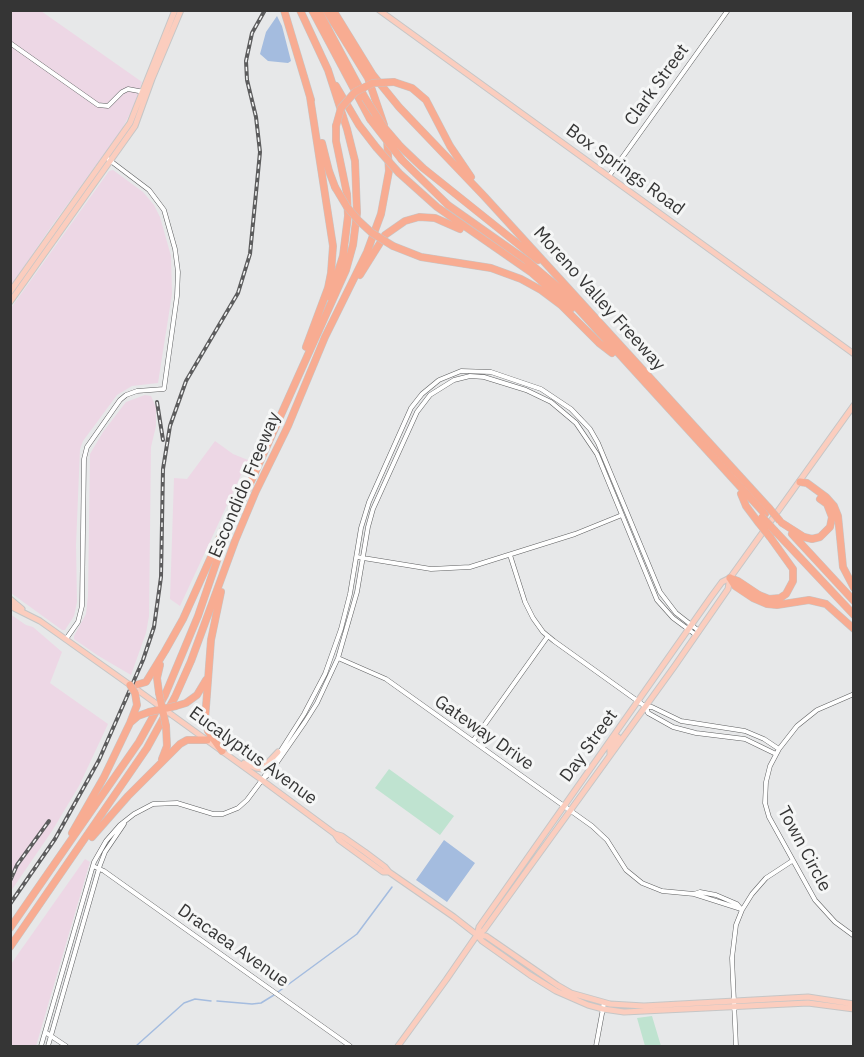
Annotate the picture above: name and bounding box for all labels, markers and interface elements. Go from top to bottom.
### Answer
street label: Clark Street [620,40,694,130]
street label: Box Springs Road [562,120,688,220]
street label: Moreno Valley Freeway [529,222,669,376]
street label: Escondido Freeway [205,409,285,561]
street label: Gateway Drive [430,691,538,775]
street label: Eucalyptus Avenue [185,702,321,810]
street label: Day Street [556,706,622,786]
street label: Town Circle [773,803,835,895]
street label: Dracaea Avenue [173,900,293,992]

